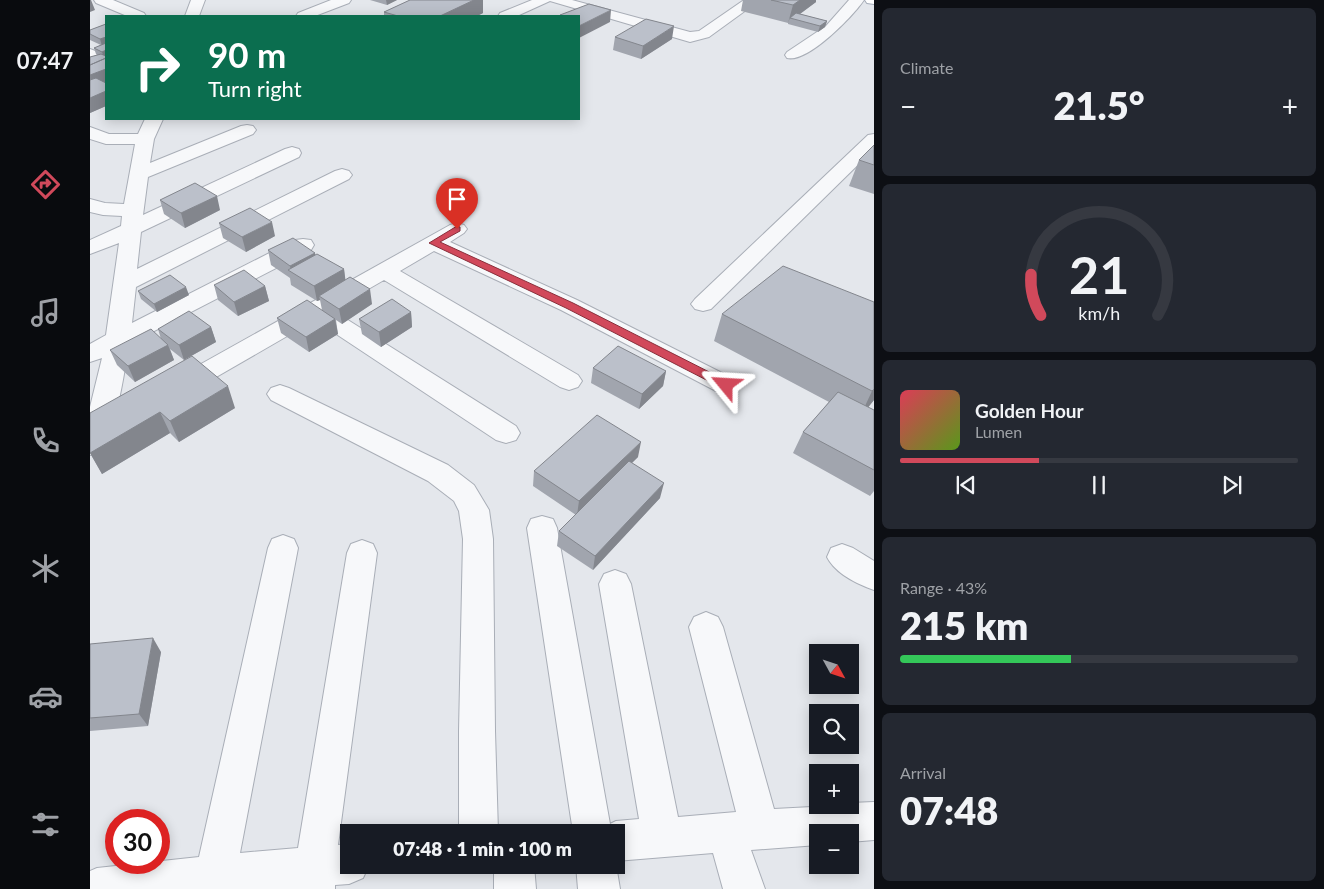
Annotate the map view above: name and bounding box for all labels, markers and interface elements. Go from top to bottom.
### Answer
text: 90 m [208,33,286,75]
icon: right [125,35,190,100]
text: 07:47 [17,47,73,74]
text: Climate [900,58,953,77]
text: Turn right [208,75,302,102]
text: 21.5° [1053,82,1145,128]
text: − [900,89,916,123]
text: + [1282,89,1298,123]
icon: directions [28,167,63,202]
pin [436,178,478,229]
icon: arrive [443,185,471,213]
text: 21 [1069,243,1129,305]
icon: music [28,295,63,330]
text: km/h [1078,302,1120,324]
position arrow [699,358,751,410]
text: Golden Hour [975,399,1084,422]
text: Lumen [975,422,1022,441]
icon: phone [28,423,63,458]
icon: previous [952,471,980,499]
icon: pause [1085,471,1113,499]
icon: next [1218,471,1246,499]
icon: climate [28,551,63,586]
text: Range · 43% [900,578,987,597]
text: 215 km [900,602,1028,648]
north arrow [809,644,859,694]
map controls [809,644,859,874]
icon: car [28,679,63,714]
button: search [809,704,859,754]
text: Arrival [900,763,946,782]
button: + [809,764,859,814]
text: 07:48 [900,787,998,833]
icon: filters [28,807,63,842]
speed limit sign: 30 [105,809,170,874]
button: − [809,824,859,874]
text: 07:48 · 1 min · 100 m [393,837,572,860]

